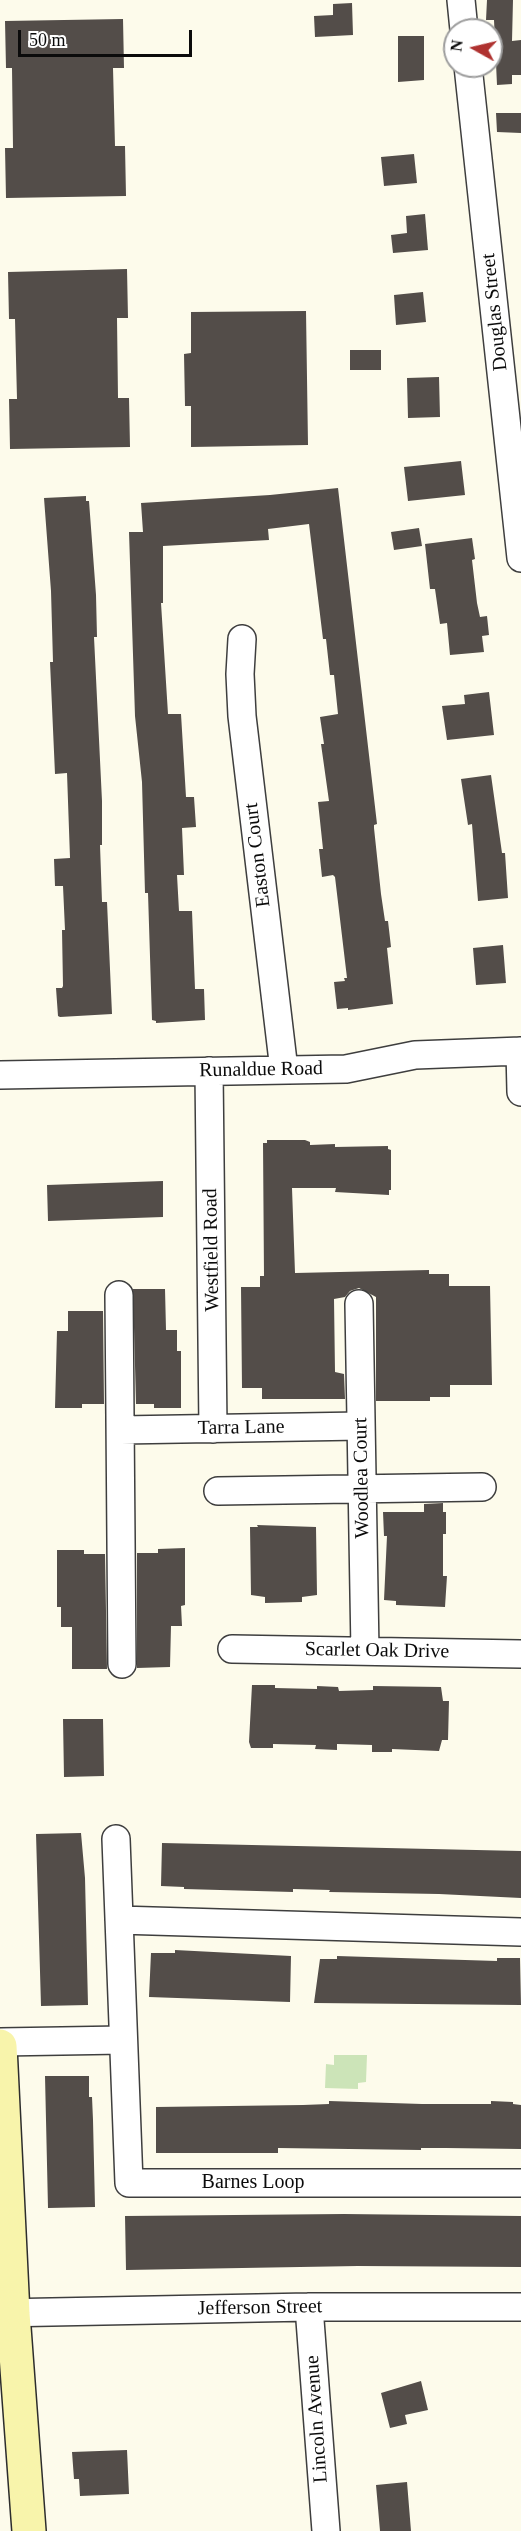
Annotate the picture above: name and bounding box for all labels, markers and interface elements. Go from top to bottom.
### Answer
scale bar [21,18,195,56]
north arrow [443,18,503,78]
text: 50 m [29,30,66,50]
text: N [447,39,466,53]
street label: Douglas Street [477,252,513,372]
street label: Easton Court [240,801,276,909]
street label: Runaldue Road [199,1057,323,1083]
street label: Westfield Road [199,1188,225,1312]
street label: Tarra Lane [197,1415,285,1441]
street label: Woodlea Court [349,1417,375,1539]
street label: Scarlet Oak Drive [305,1638,449,1664]
street label: Barnes Loop [202,2171,304,2195]
street label: Jefferson Street [198,2295,322,2321]
street label: Lincoln Avenue [301,2354,333,2484]

